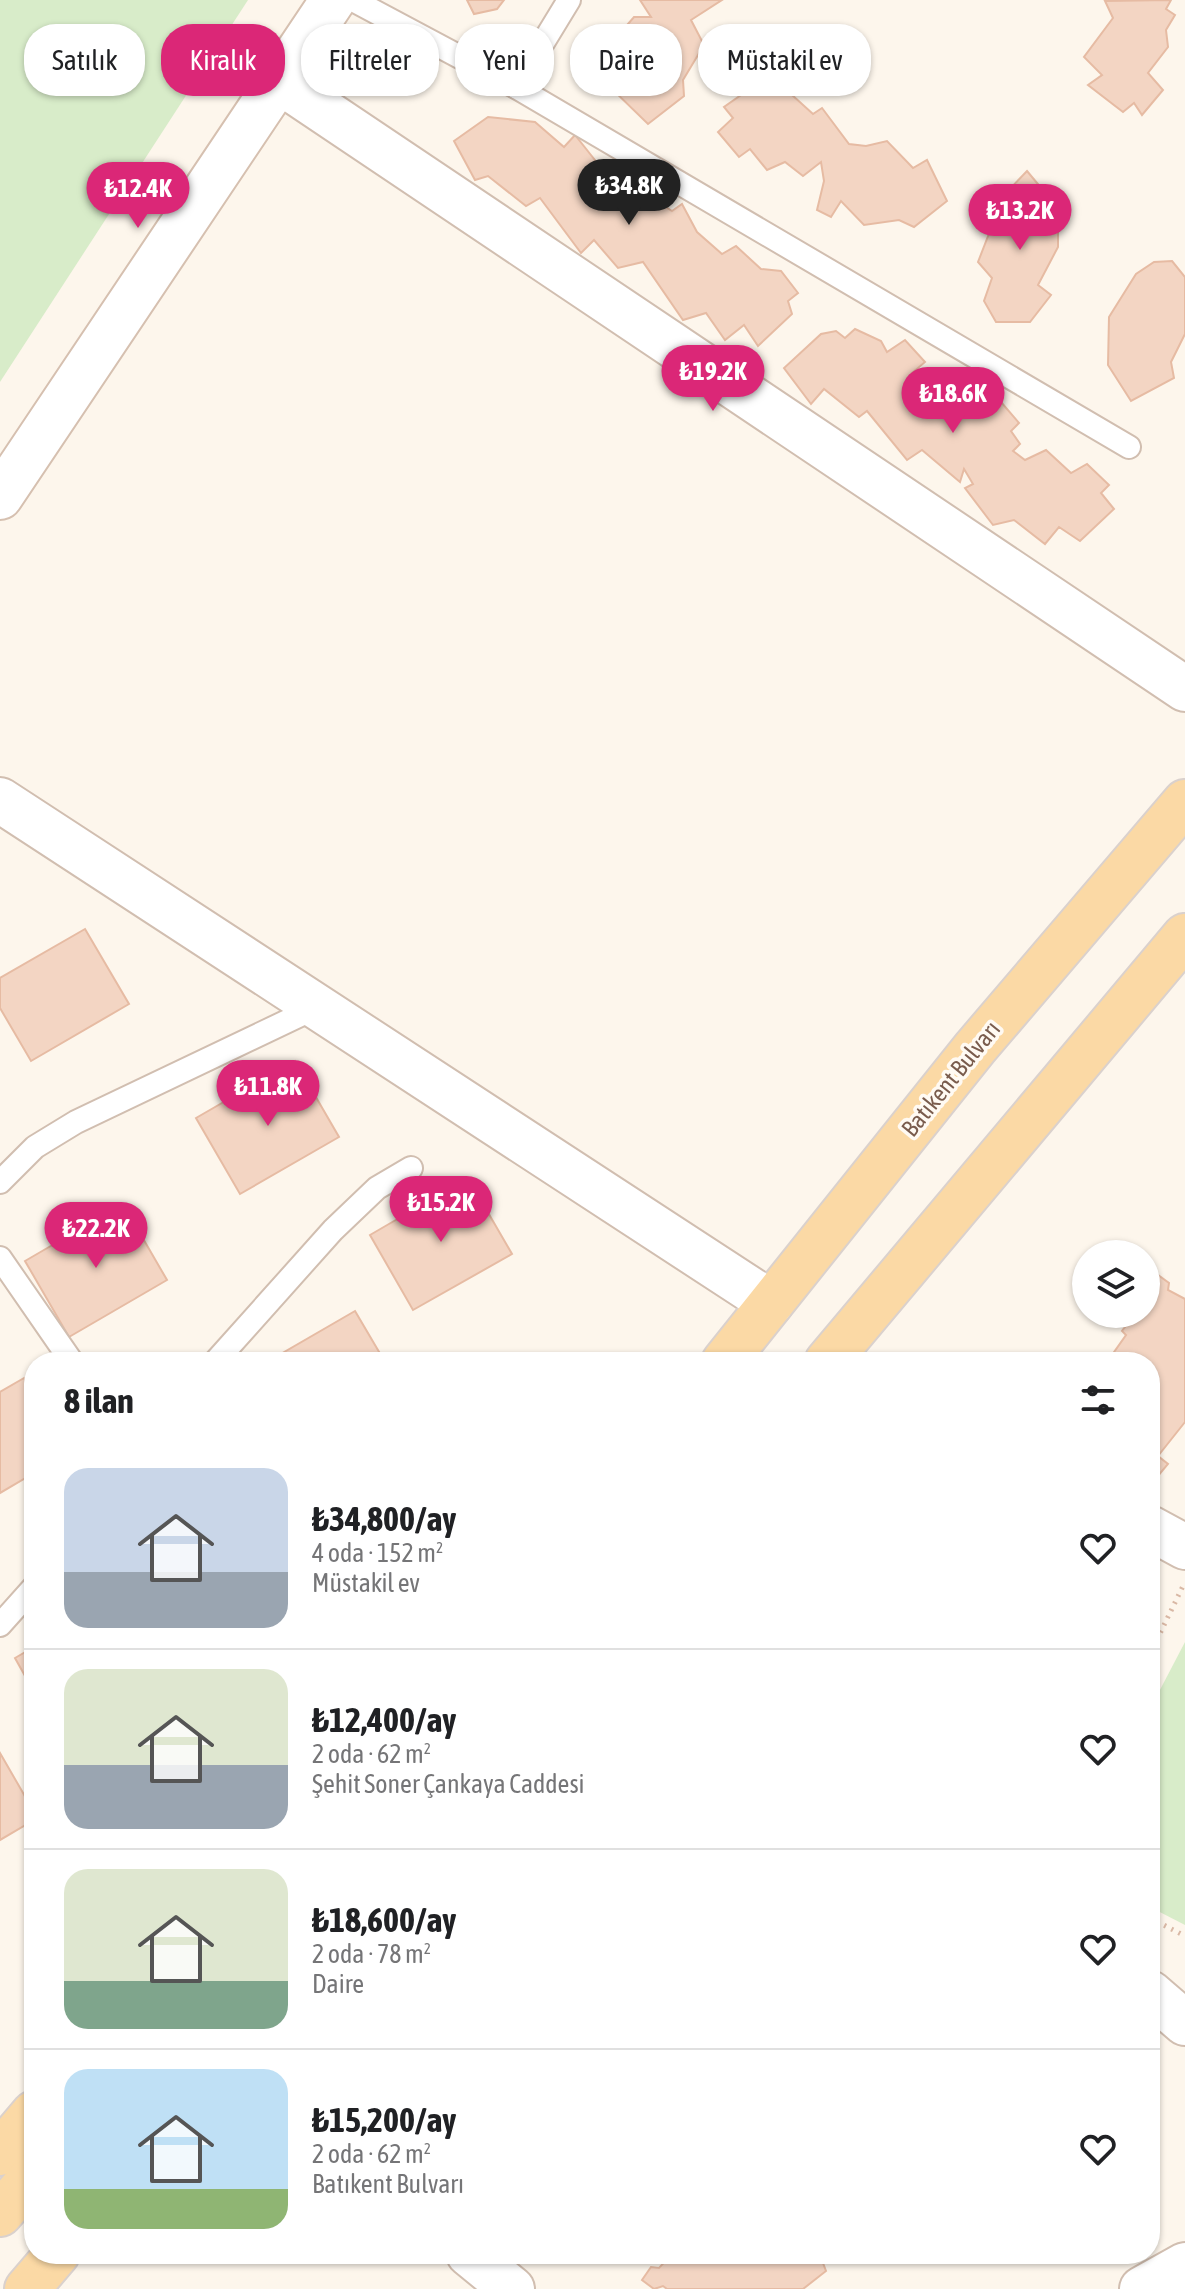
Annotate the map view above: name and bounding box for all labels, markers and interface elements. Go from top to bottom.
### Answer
chip: Satılık [24,24,145,96]
chip: Kiralık [161,24,285,96]
chip: Filtreler [301,24,439,96]
chip: Yeni [455,24,554,96]
chip: Daire [570,24,682,96]
chip: Müstakil ev [698,24,871,96]
pin: ₺34.8K [564,159,694,227]
pin: ₺12.4K [73,162,203,230]
text: ₺34.8K [595,170,663,200]
text: ₺12.4K [104,173,172,203]
pin: ₺13.2K [955,184,1085,252]
text: ₺13.2K [986,195,1054,225]
pin: ₺19.2K [648,345,778,413]
text: ₺19.2K [679,356,747,386]
pin: ₺18.6K [888,367,1018,435]
text: ₺18.6K [919,378,987,408]
street label: Batıkent Bulvarı [896,1016,1005,1142]
pin: ₺11.8K [203,1060,333,1128]
text: ₺11.8K [234,1071,302,1101]
pin: ₺15.2K [376,1176,506,1244]
text: ₺15.2K [407,1187,475,1217]
pin: ₺22.2K [31,1202,161,1270]
text: ₺22.2K [62,1213,130,1243]
map controls [1072,1240,1160,1328]
button: layers [1072,1240,1160,1328]
icon: filters [1076,1378,1120,1422]
text: 8 ilan [64,1381,134,1420]
text: ₺34,800/ay [312,1499,456,1538]
icon: home [128,1500,224,1596]
icon: heart [1076,1526,1120,1570]
text: 4 oda · 152 m² [312,1538,443,1568]
text: Müstakil ev [312,1568,420,1598]
text: ₺12,400/ay [312,1700,456,1739]
icon: home [128,1701,224,1797]
icon: heart [1076,1727,1120,1771]
text: 2 oda · 62 m² [312,1739,431,1769]
text: Şehit Soner Çankaya Caddesi [312,1769,585,1799]
text: ₺18,600/ay [312,1900,456,1939]
icon: home [128,1901,224,1997]
icon: heart [1076,1927,1120,1971]
text: 2 oda · 78 m² [312,1939,431,1969]
text: Daire [312,1969,364,1999]
text: ₺15,200/ay [312,2100,456,2139]
icon: home [128,2101,224,2197]
icon: heart [1076,2127,1120,2171]
text: 2 oda · 62 m² [312,2139,431,2169]
text: Batıkent Bulvarı [312,2169,464,2199]

